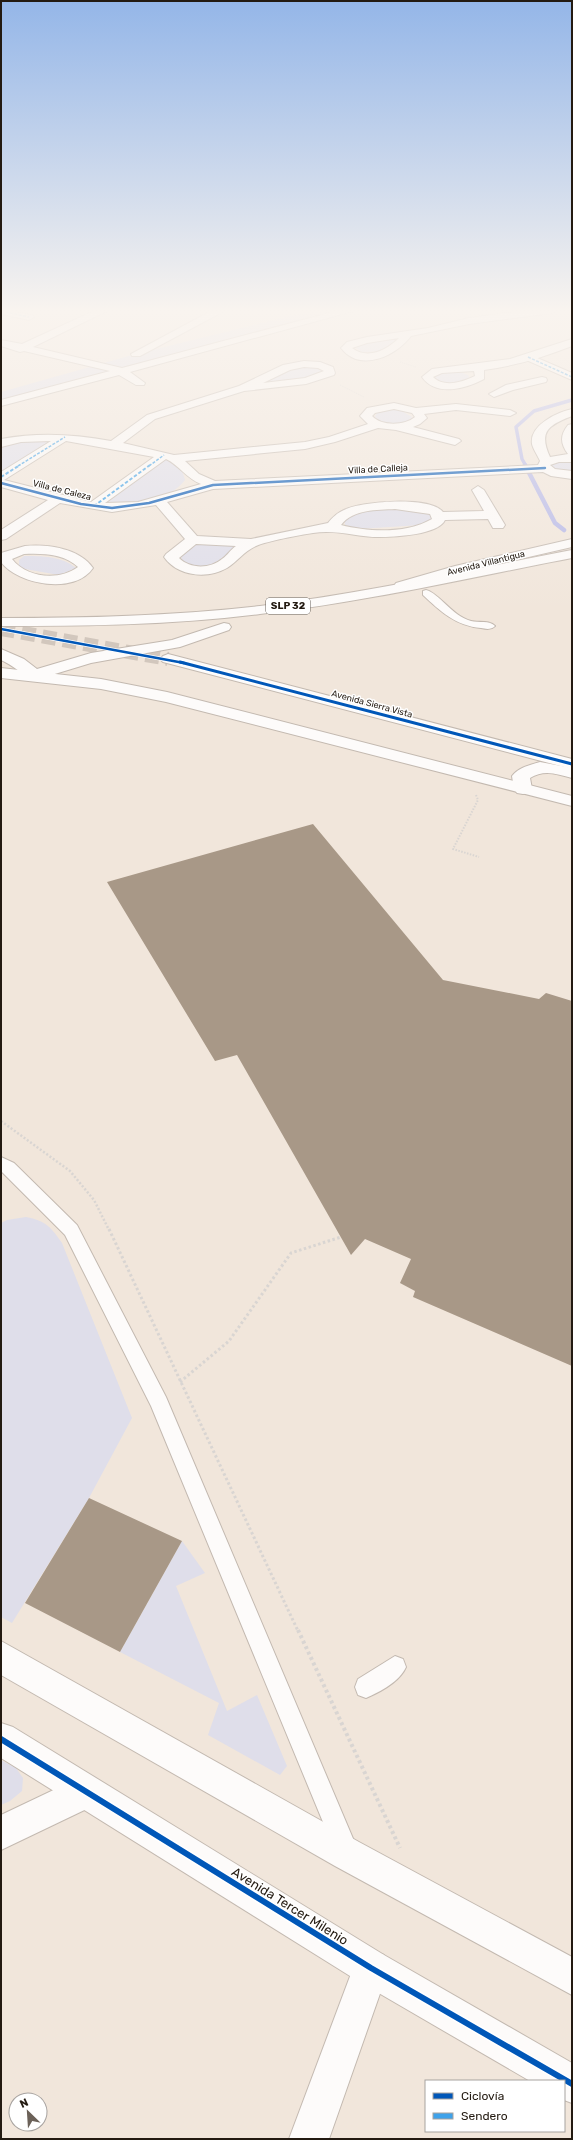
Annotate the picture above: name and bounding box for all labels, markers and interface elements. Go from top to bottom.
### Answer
street label: Villa de Calleja [348,462,408,476]
street label: Villa de Caleza [32,478,92,502]
street label: Avenida Villantigua [446,548,526,578]
road number: SLP 32 [266,598,310,614]
street label: Avenida Sierra Vista [330,688,414,720]
street label: Avenida Tercer Milenio [229,1864,351,1948]
legend [425,2080,565,2132]
text: Ciclovía [461,2089,504,2103]
north arrow [8,2092,48,2132]
text: N [18,2096,30,2111]
text: Sendero [461,2109,508,2123]

